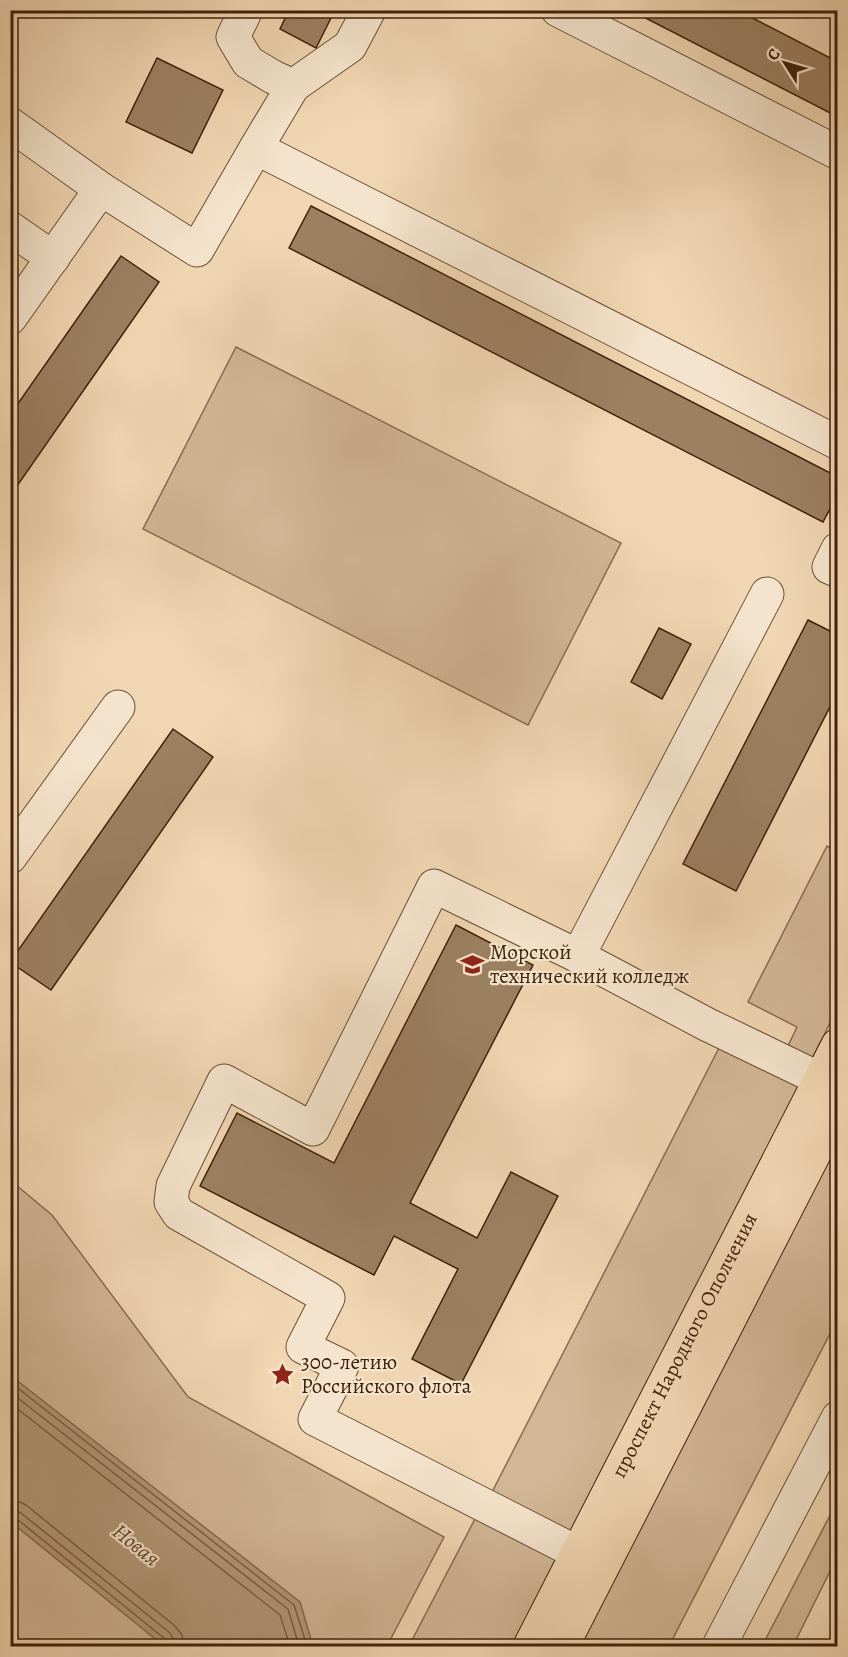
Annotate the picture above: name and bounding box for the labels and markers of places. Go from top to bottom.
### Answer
place label: Морской технический колледж [490,938,690,990]
school or university icon: Морской технический колледж [459,951,485,977]
place label: 300-летию Российского флота [301,1348,472,1400]
place icon: 300-летию Российского флота [270,1361,296,1387]

